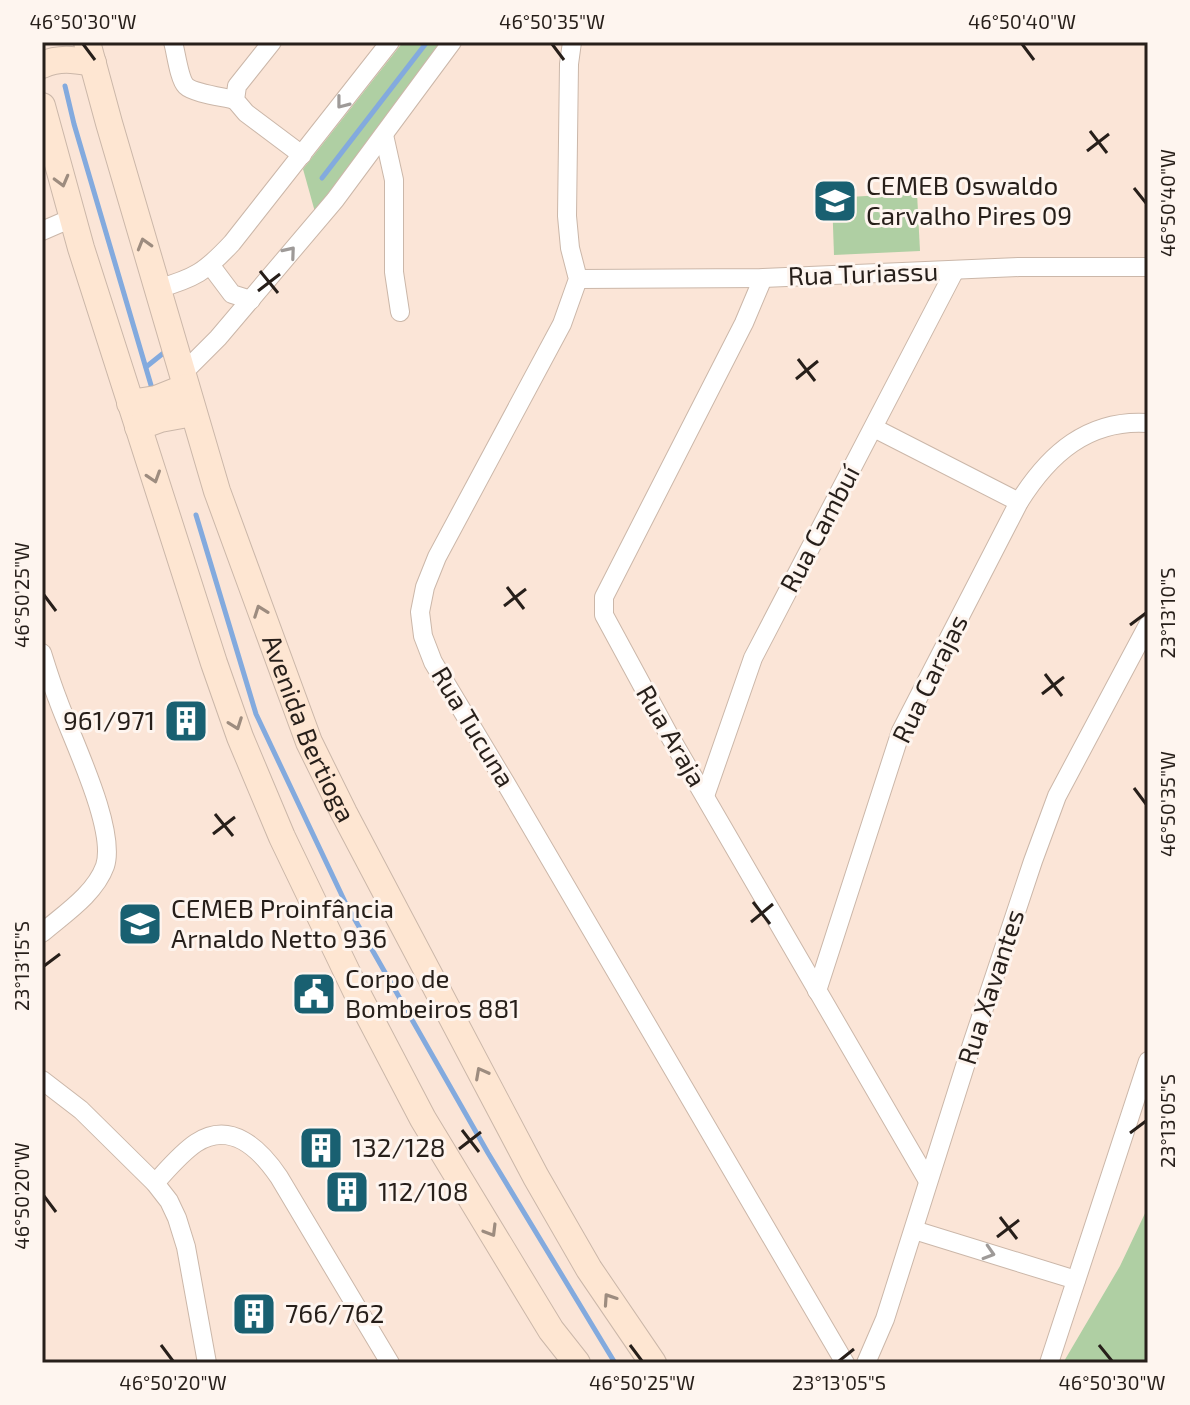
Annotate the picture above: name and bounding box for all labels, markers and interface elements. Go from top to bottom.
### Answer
text: 46°50'30"W [29,9,137,33]
text: 46°50'35"W [499,9,605,33]
text: 46°50'40"W [968,9,1076,33]
one-way arrow [337,94,351,109]
text: 46°50'40"W [1155,149,1179,257]
place label: CEMEB Oswaldo Carvalho Pires 09 [866,169,1072,230]
one-way arrow [53,174,70,188]
school or university icon: CEMEB Oswaldo Carvalho Pires 09 [811,177,859,225]
one-way arrow [137,238,153,252]
one-way arrow [280,247,295,261]
street label: Rua Turiassu [787,254,939,291]
street label: Rua Cambuí [772,458,866,597]
one-way arrow [145,470,161,484]
text: 46°50'25"W [9,542,33,648]
text: 23°13'10"S [1155,567,1179,659]
one-way arrow [254,605,270,619]
street label: Rua Carajas [884,609,973,747]
street label: Avenida Bertioga [257,630,363,827]
street label: Rua Tucuna [426,660,522,792]
street label: Rua Araja [631,679,714,791]
building icon: 961/971 [162,697,210,745]
place label: 961/971 [63,704,155,735]
one-way arrow [226,716,243,730]
text: 46°50'35"W [1155,751,1179,857]
place label: CEMEB Proinfância Arnaldo Netto 936 [171,892,394,953]
school or university icon: CEMEB Proinfância Arnaldo Netto 936 [116,900,164,948]
street label: Rua Xavantes [950,905,1029,1068]
text: 23°13'15"S [9,921,33,1011]
place label: Corpo de Bombeiros 881 [345,962,520,1023]
public building icon: Corpo de Bombeiros 881 [290,970,338,1018]
one-way arrow [475,1066,490,1081]
text: 23°13'05"S [1155,1074,1179,1168]
building icon: 132/128 [297,1124,345,1172]
place label: 132/128 [352,1131,446,1162]
text: 46°50'20"W [9,1142,33,1250]
building icon: 112/108 [323,1168,371,1216]
place label: 112/108 [378,1175,469,1206]
one-way arrow [481,1222,497,1237]
one-way arrow [981,1244,995,1260]
building icon: 766/762 [230,1290,278,1338]
one-way arrow [603,1293,618,1307]
place label: 766/762 [285,1297,384,1328]
text: 46°50'20"W [119,1370,227,1394]
text: 46°50'25"W [589,1370,695,1394]
text: 23°13'05"S [792,1370,886,1394]
text: 46°50'30"W [1058,1370,1166,1394]

